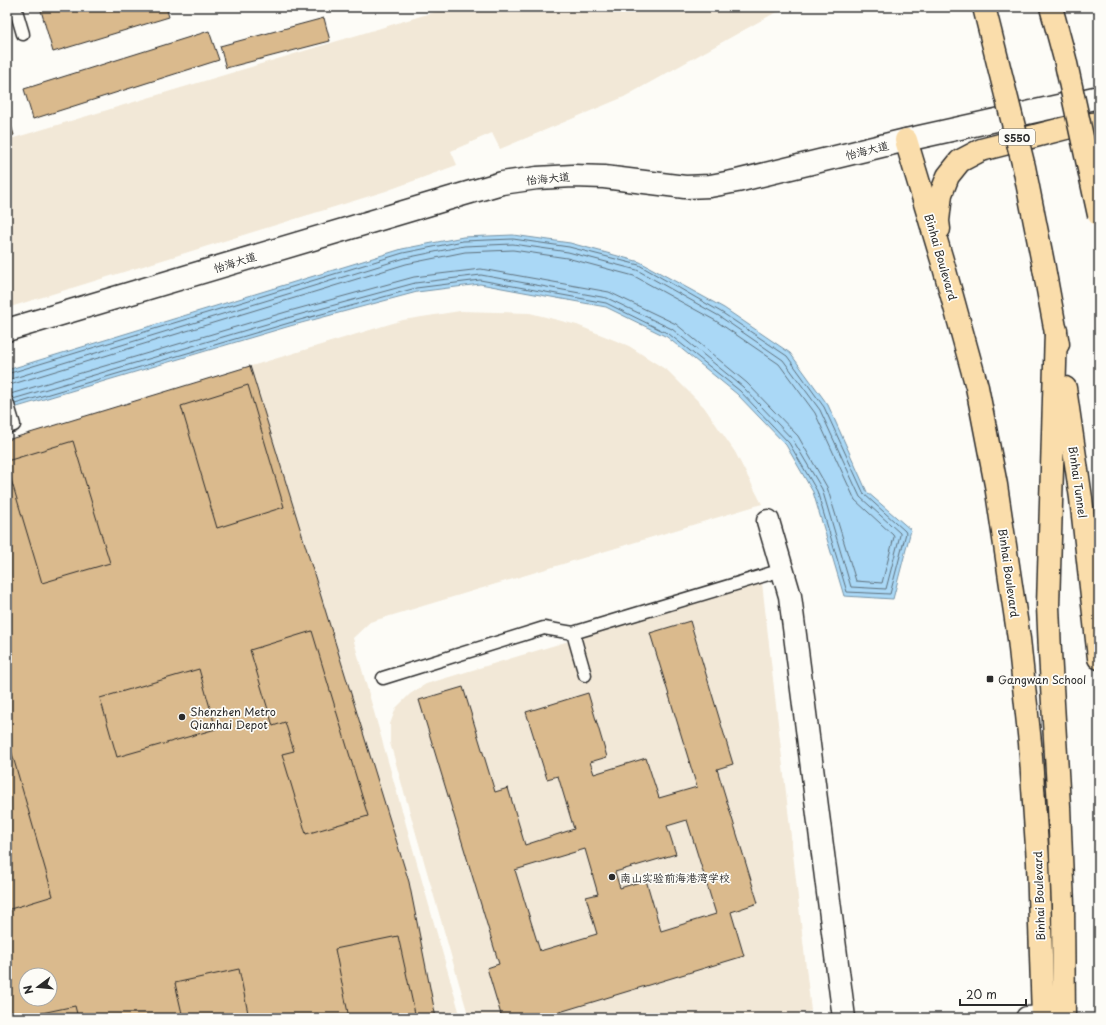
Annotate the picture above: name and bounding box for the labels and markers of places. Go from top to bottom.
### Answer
place label: Gangwan School [998,671,1086,688]
marker: Gangwan School [985,674,995,684]
place label: Shenzhen Metro Qianhai Depot [190,703,276,733]
marker: Shenzhen Metro Qianhai Depot [177,712,187,722]
place label: 南山实验前海港湾学校 [620,869,730,886]
marker: 南山实验前海港湾学校 [607,872,617,882]

